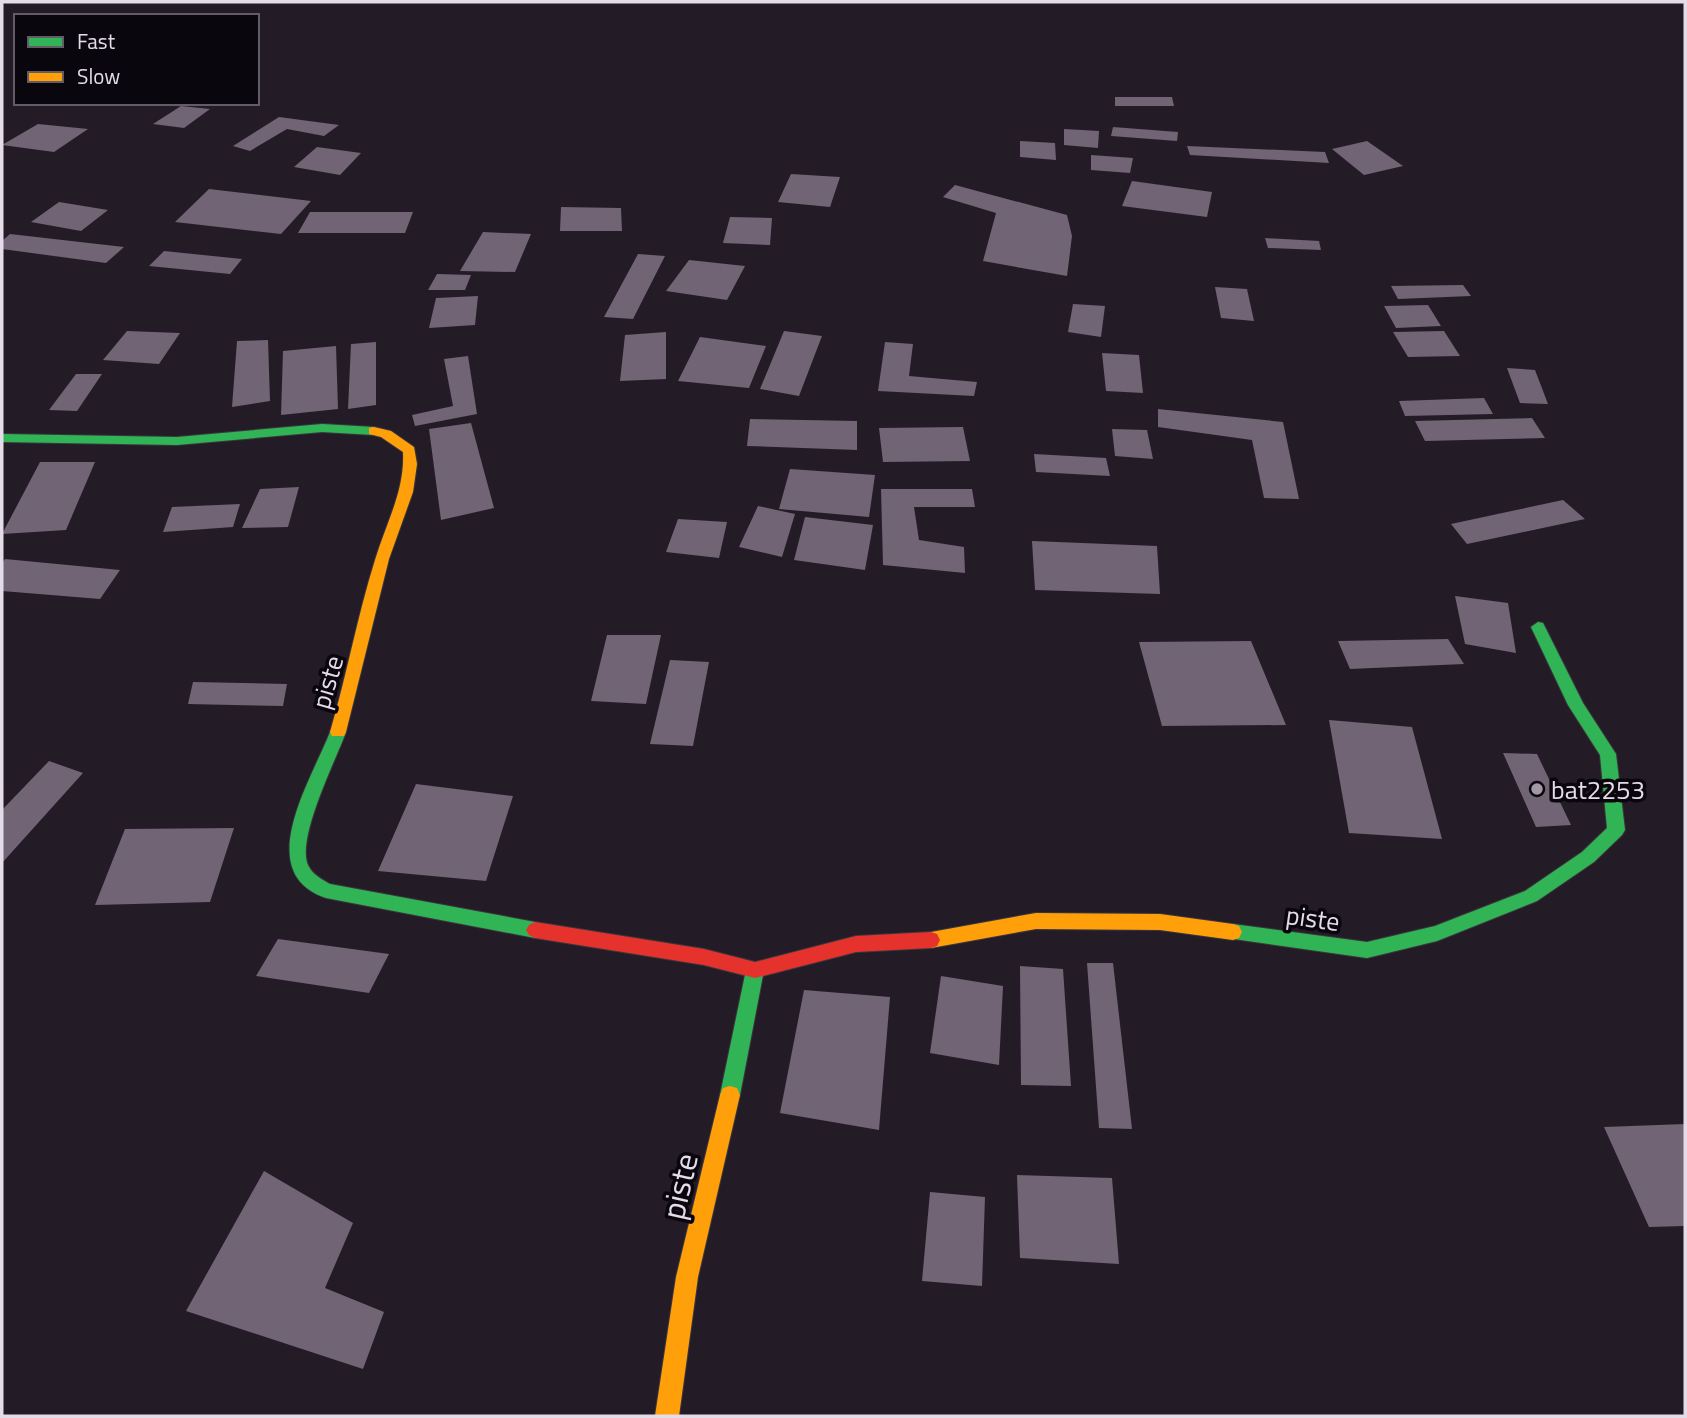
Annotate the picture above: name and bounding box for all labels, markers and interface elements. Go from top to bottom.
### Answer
legend [14,14,259,105]
text: Fast [77,25,116,57]
text: Slow [77,60,120,92]
street label: piste [301,651,353,713]
place label: bat2253 [1551,770,1645,809]
marker: bat2253 [1529,781,1545,797]
street label: piste [1284,895,1342,941]
street label: piste [648,1148,710,1224]

